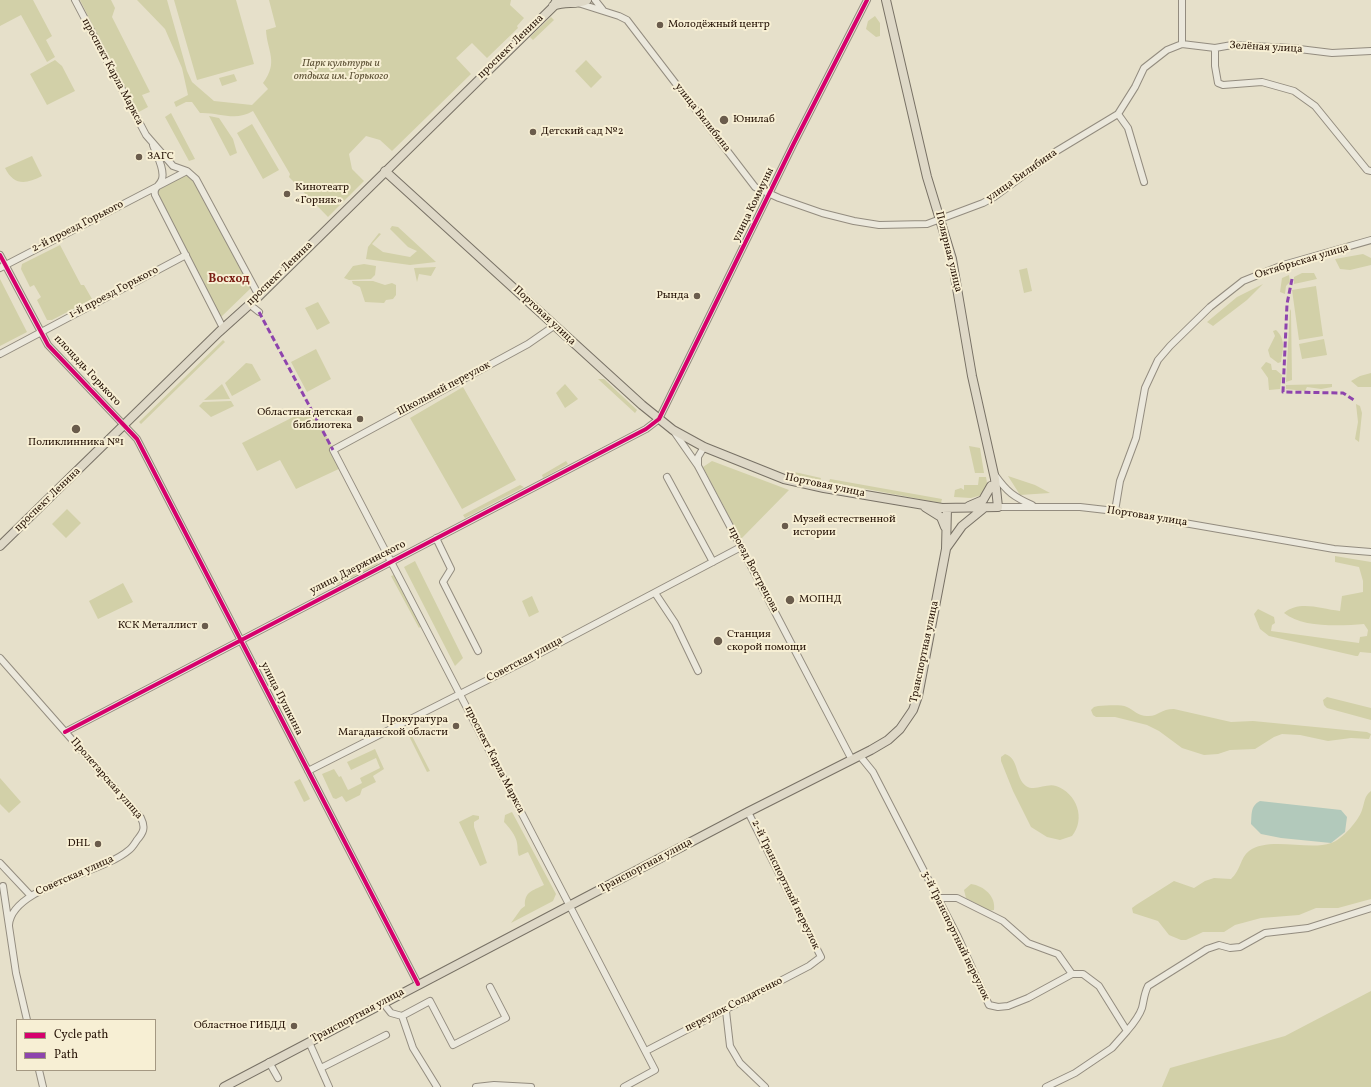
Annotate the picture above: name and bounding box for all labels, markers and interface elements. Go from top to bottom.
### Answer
street label: проспект Ленина [475,12,547,82]
street label: проспект Карла Маркса [78,16,146,128]
place label: Молодёжный центр [668,18,770,32]
marker: Молодёжный центр [655,20,665,30]
street label: Зелёная улица [1229,39,1303,57]
park label: Парк культуры и отдыха им. Горького [294,57,388,83]
street label: улица Билибина [671,81,733,155]
place label: Юнилаб [733,113,775,127]
marker: Юнилаб [718,114,730,126]
place label: Детский сад №2 [541,125,624,139]
marker: Детский сад №2 [528,127,538,137]
street label: улица Билибина [984,147,1060,205]
place label: ЗАГС [147,150,174,164]
marker: ЗАГС [134,152,144,162]
street label: улица Коммуны [730,166,778,244]
place label: Кинотеатр «Горняк» [295,181,349,207]
marker: Кинотеатр «Горняк» [282,189,292,199]
street label: 2-й проезд Горького [30,198,126,256]
street label: Полярная улица [932,210,964,294]
street label: проспект Ленина [244,239,316,309]
street label: Октябрьская улица [1253,241,1351,283]
street label: 1-й проезд Горького [67,264,161,322]
district label: Восход [208,273,250,287]
street label: Портовая улица [510,283,578,349]
place label: Рында [656,289,689,303]
marker: Рында [692,291,702,301]
street label: площадь Горького [51,333,123,409]
street label: Школьный переулок [395,359,493,419]
place label: Областная детская библиотека [257,406,352,432]
marker: Областная детская библиотека [355,414,365,424]
marker: Поликлинника №1 [70,423,82,435]
place label: Поликлинника №1 [28,436,124,450]
street label: проспект Ленина [12,465,84,535]
street label: Портовая улица [784,471,866,501]
street label: Портовая улица [1106,504,1188,530]
place label: Музей естественной истории [793,513,896,539]
marker: Музей естественной истории [780,521,790,531]
street label: проезд Вострецова [725,525,781,615]
street label: улица Дзержинского [308,538,408,598]
place label: МОПНД [799,593,842,607]
marker: МОПНД [784,594,796,606]
street label: Транспортная улица [908,600,942,704]
place label: КСК Металлист [118,619,197,633]
marker: КСК Металлист [200,621,210,631]
place label: Станция скорой помощи [727,628,806,654]
street label: Советская улица [485,634,565,686]
marker: Станция скорой помощи [712,635,724,647]
street label: улица Пушкина [257,660,305,738]
street label: проспект Карла Маркса [461,704,527,816]
place label: Прокуратура Магаданской области [338,713,448,739]
marker: Прокуратура Магаданской области [451,721,461,731]
street label: Пролетарская улица [67,736,145,822]
street label: 2-й Транспортный переулок [748,818,822,952]
street label: Транспортная улица [597,836,695,896]
place label: DHL [68,837,90,851]
marker: DHL [93,839,103,849]
street label: Советская улица [34,853,116,899]
street label: 3-й Транспортный переулок [918,869,992,1003]
street label: переулок Солдатенко [683,975,785,1035]
street label: Транспортная улица [309,986,407,1046]
legend [16,1019,156,1071]
place label: Областное ГИБДД [194,1019,286,1033]
marker: Областное ГИБДД [289,1021,299,1031]
text: Cycle path [54,1027,109,1043]
text: Path [54,1047,78,1063]

